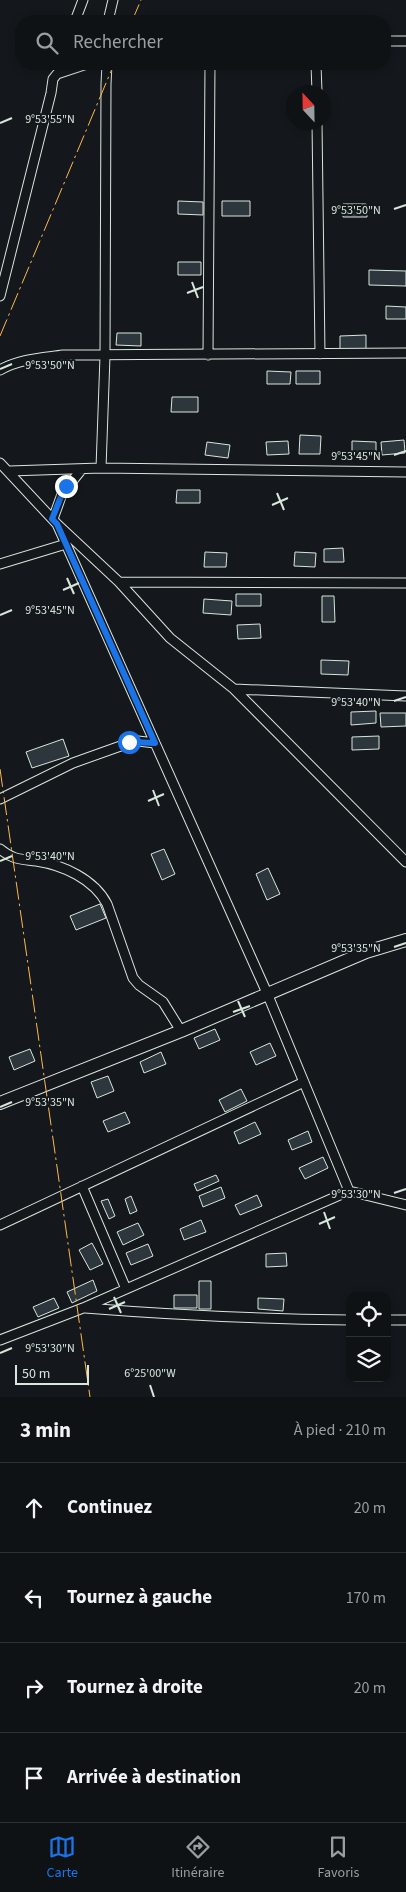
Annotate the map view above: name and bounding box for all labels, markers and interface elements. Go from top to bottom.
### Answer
search box [15,15,391,70]
icon: search [33,29,61,57]
text: Rechercher [73,29,163,56]
north arrow [286,85,331,130]
text: 9°53'55"N [25,111,75,128]
text: 9°53'50"N [331,202,381,219]
text: 9°53'50"N [25,357,75,374]
text: 9°53'45"N [331,448,381,465]
route end [55,475,78,498]
text: 9°53'45"N [25,602,75,619]
text: 9°53'40"N [331,694,381,711]
route start [118,731,141,754]
text: 9°53'40"N [25,848,75,865]
text: 9°53'35"N [331,940,381,957]
text: 9°53'35"N [25,1094,75,1111]
text: 9°53'30"N [331,1186,381,1203]
map controls [346,1292,391,1382]
button: locate [346,1292,391,1337]
button: layers [346,1337,391,1382]
text: 9°53'30"N [25,1340,75,1357]
scale bar [15,1362,89,1385]
text: 50 m [22,1364,50,1384]
text: 6°25'00"W [124,1365,176,1382]
text: 3 min [20,1415,71,1445]
text: À pied · 210 m [294,1419,386,1441]
icon: ahead [20,1494,48,1522]
text: Continuez [67,1494,152,1521]
text: 20 m [354,1497,386,1519]
icon: left [20,1584,48,1612]
text: Tournez à gauche [67,1584,212,1611]
text: 170 m [346,1587,386,1609]
icon: right [20,1674,48,1702]
text: Tournez à droite [67,1674,203,1701]
text: 20 m [354,1677,386,1699]
icon: arrive [20,1764,48,1792]
text: Arrivée à destination [67,1764,241,1791]
tab: Carte [47,1833,78,1883]
tab: Itinéraire [171,1833,224,1883]
tab: Favoris [318,1833,359,1883]

